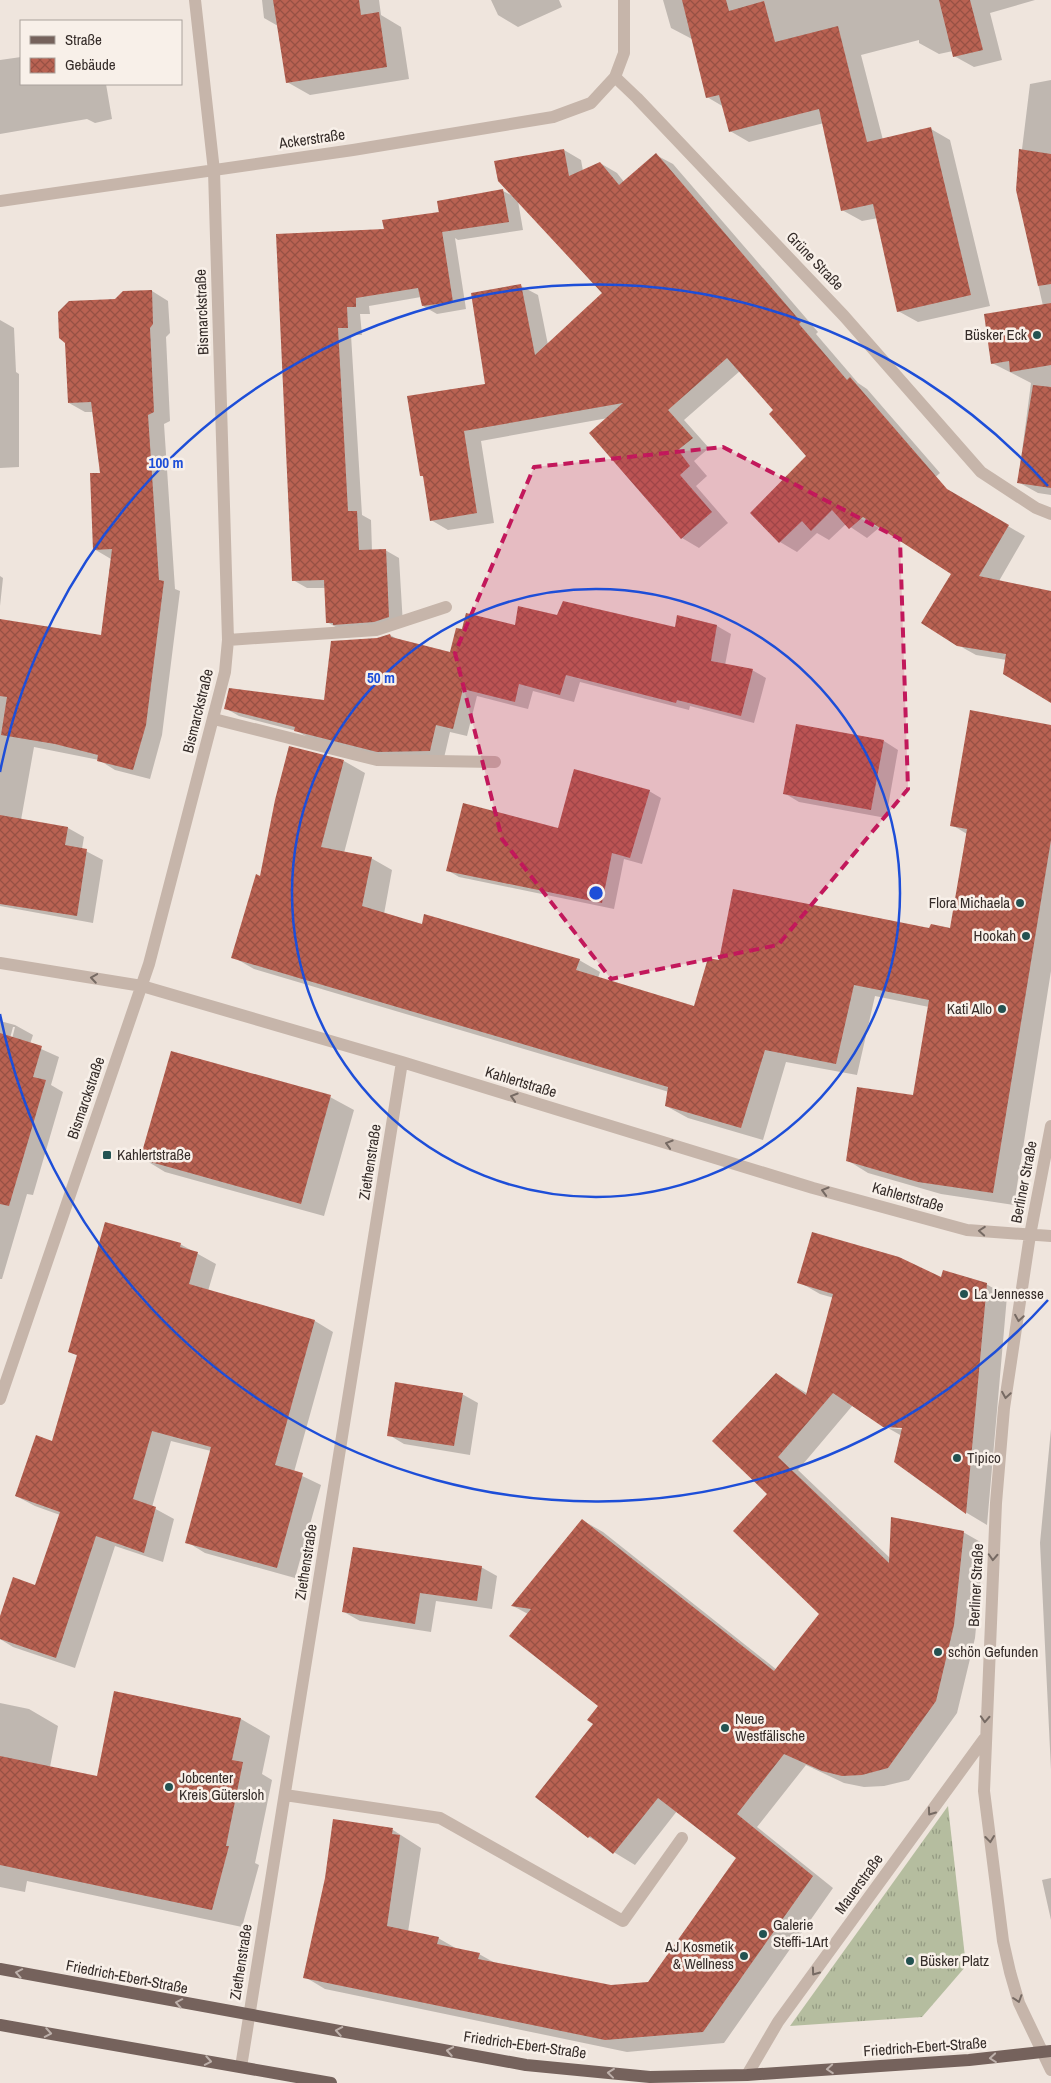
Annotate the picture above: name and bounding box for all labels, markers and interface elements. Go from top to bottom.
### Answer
legend [20,20,182,85]
text: Straße [65,29,102,50]
text: Gebäude [65,54,116,75]
street label: Ackerstraße [277,123,346,154]
street label: Grüne Straße [782,227,849,295]
street label: Bismarckstraße [189,268,213,355]
place label: Büsker Eck [965,324,1028,345]
marker: Büsker Eck [1031,329,1043,341]
text: 100 m [149,452,183,473]
street label: Bismarckstraße [177,666,218,755]
text: 50 m [367,667,395,688]
centre of rings [587,884,605,902]
place label: Flora Michaela [929,892,1010,913]
marker: Flora Michaela [1014,897,1026,909]
place label: Hookah [974,925,1016,946]
marker: Hookah [1020,930,1032,942]
one-way arrow [89,974,98,984]
place label: Kati Allo [947,998,992,1019]
marker: Kati Allo [996,1003,1008,1015]
street label: Bismarckstraße [62,1054,110,1142]
street label: Kahlertstraße [483,1061,560,1102]
one-way arrow [510,1092,518,1102]
street label: Ziethenstraße [353,1122,386,1201]
one-way arrow [666,1139,674,1149]
street label: Berliner Straße [1005,1139,1042,1225]
place label: Kahlertstraße [117,1144,191,1165]
marker: Kahlertstraße [101,1149,113,1161]
street label: Kahlertstraße [870,1176,947,1217]
one-way arrow [820,1186,829,1197]
one-way arrow [978,1226,986,1237]
place label: La Jennesse [974,1283,1044,1304]
marker: La Jennesse [958,1288,970,1300]
one-way arrow [1014,1313,1024,1322]
one-way arrow [1002,1390,1012,1399]
place label: Tipico [967,1447,1001,1468]
marker: Tipico [951,1452,963,1464]
street label: Ziethenstraße [289,1522,322,1601]
street label: Berliner Straße [963,1543,988,1627]
one-way arrow [988,1553,999,1561]
place label: schön Gefunden [948,1641,1038,1662]
marker: schön Gefunden [932,1646,944,1658]
place label: Neue Westfälische [735,1708,805,1746]
one-way arrow [980,1715,991,1723]
marker: Neue Westfälische [719,1722,731,1734]
place label: Jobcenter Kreis Gütersloh [179,1767,264,1805]
marker: Jobcenter Kreis Gütersloh [163,1781,175,1793]
one-way arrow [929,1806,937,1815]
one-way arrow [984,1835,995,1843]
street label: Mauerstraße [830,1849,888,1918]
place label: Galerie Steffi-1Art [773,1914,829,1952]
street label: Ziethenstraße [224,1922,257,2001]
marker: Galerie Steffi-1Art [757,1928,769,1940]
place label: AJ Kosmetik & Wellness [664,1936,735,1974]
marker: AJ Kosmetik & Wellness [738,1950,750,1962]
place label: Büsker Platz [920,1950,989,1971]
street label: Friedrich-Ebert-Straße [64,1954,190,1999]
marker: Büsker Platz [904,1955,916,1967]
one-way arrow [812,1966,821,1976]
one-way arrow [14,1968,23,1979]
one-way arrow [1012,1994,1022,2002]
one-way arrow [174,1998,183,2008]
street label: Friedrich-Ebert-Straße [462,2025,588,2064]
one-way arrow [334,2027,343,2037]
one-way arrow [44,2028,52,2038]
street label: Friedrich-Ebert-Straße [863,2032,988,2061]
one-way arrow [446,2046,455,2057]
one-way arrow [988,2053,996,2064]
one-way arrow [204,2056,212,2066]
one-way arrow [826,2064,834,2075]
one-way arrow [607,2068,615,2079]

